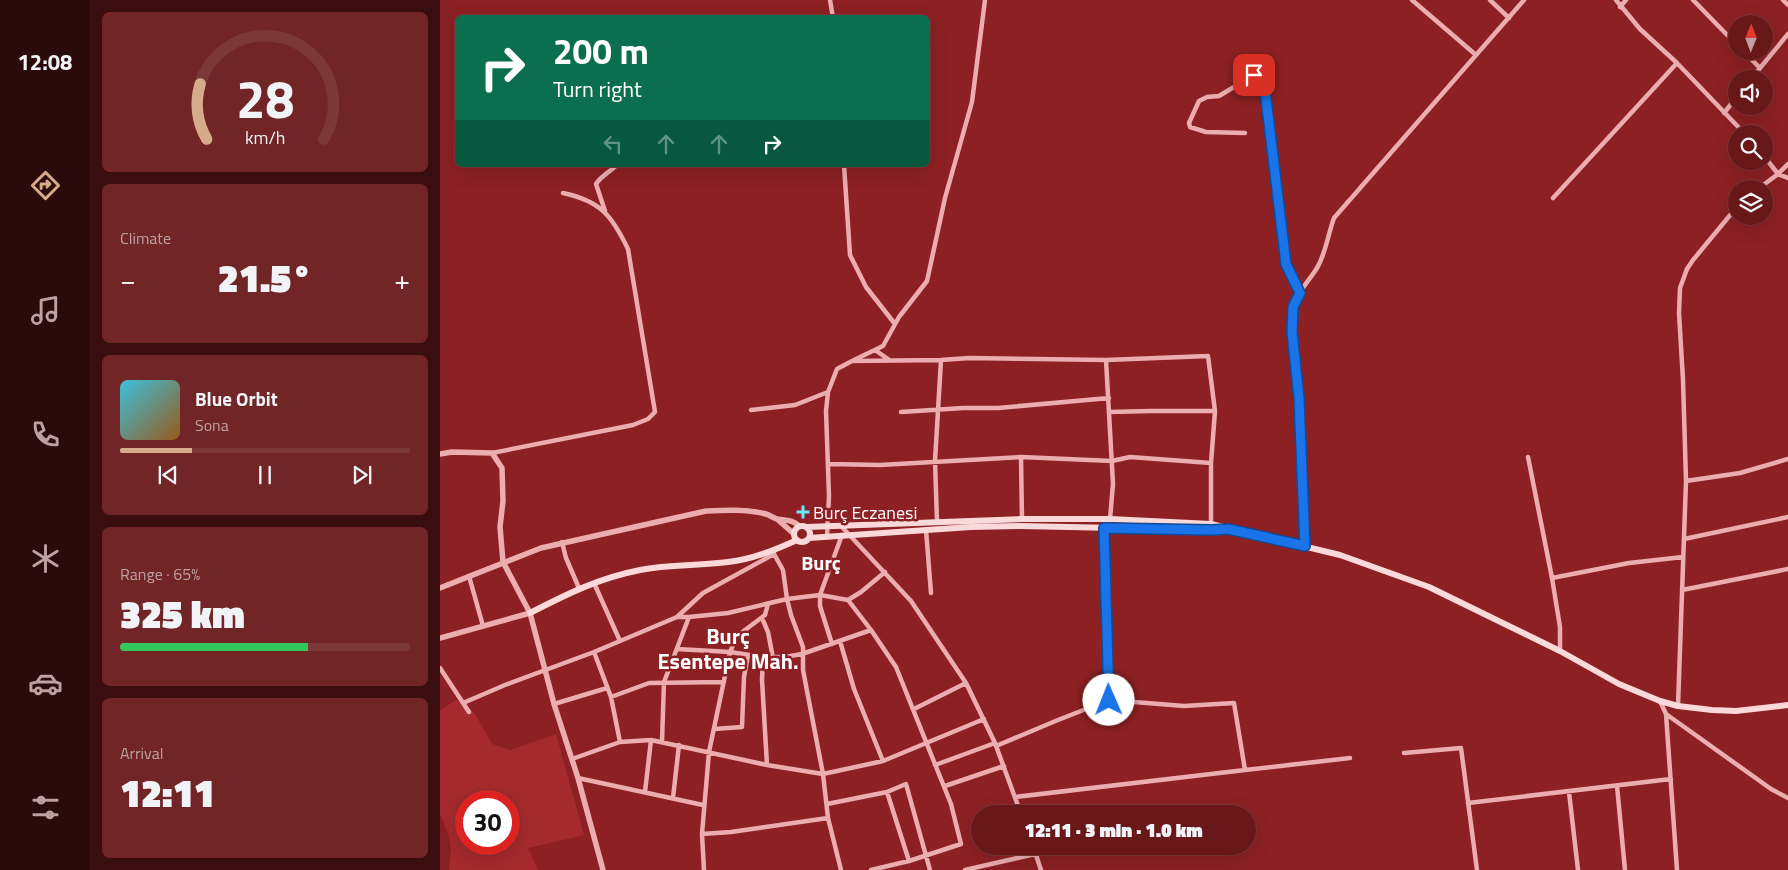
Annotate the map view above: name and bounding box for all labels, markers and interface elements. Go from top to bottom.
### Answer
north arrow [1728,15,1772,60]
map controls [1728,15,1773,225]
text: 200 m [553,24,649,78]
icon: right [470,35,535,100]
text: 12:08 [18,45,72,79]
pin [1233,54,1275,96]
text: 28 [236,59,294,138]
icon: arrive [1240,61,1268,89]
button: sound [1728,70,1773,115]
text: Turn right [553,72,642,106]
text: km/h [245,124,285,151]
button: search [1728,125,1773,170]
icon: left [599,130,627,158]
icon: ahead [652,130,680,158]
icon: ahead [705,130,733,158]
icon: right [758,130,786,158]
icon: directions [28,168,63,203]
button: layers [1728,180,1773,225]
text: Climate [120,226,171,250]
text: 21.5° [218,249,312,307]
text: − [120,258,136,301]
text: + [394,258,410,301]
icon: music [28,293,63,328]
text: Blue Orbit [195,384,278,413]
text: Sona [195,413,229,437]
icon: phone [28,417,63,452]
icon: previous [154,461,182,489]
icon: pause [251,461,279,489]
icon: next [348,461,376,489]
place label: Burç Eczanesi [813,499,917,526]
marker: Burç Eczanesi [797,506,809,518]
icon: climate [28,541,63,576]
district label: Burç [801,547,841,578]
text: Range · 65% [120,562,200,586]
text: 325 km [120,585,245,643]
district label: Burç Esentepe Mah. [657,619,799,678]
icon: car [28,666,63,701]
position arrow [1082,673,1134,725]
text: Arrival [120,741,163,765]
text: 12:11 [120,764,215,822]
icon: filters [28,790,63,825]
speed limit sign: 30 [455,790,520,855]
text: 12:11 · 3 min · 1.0 km [1024,815,1203,844]

